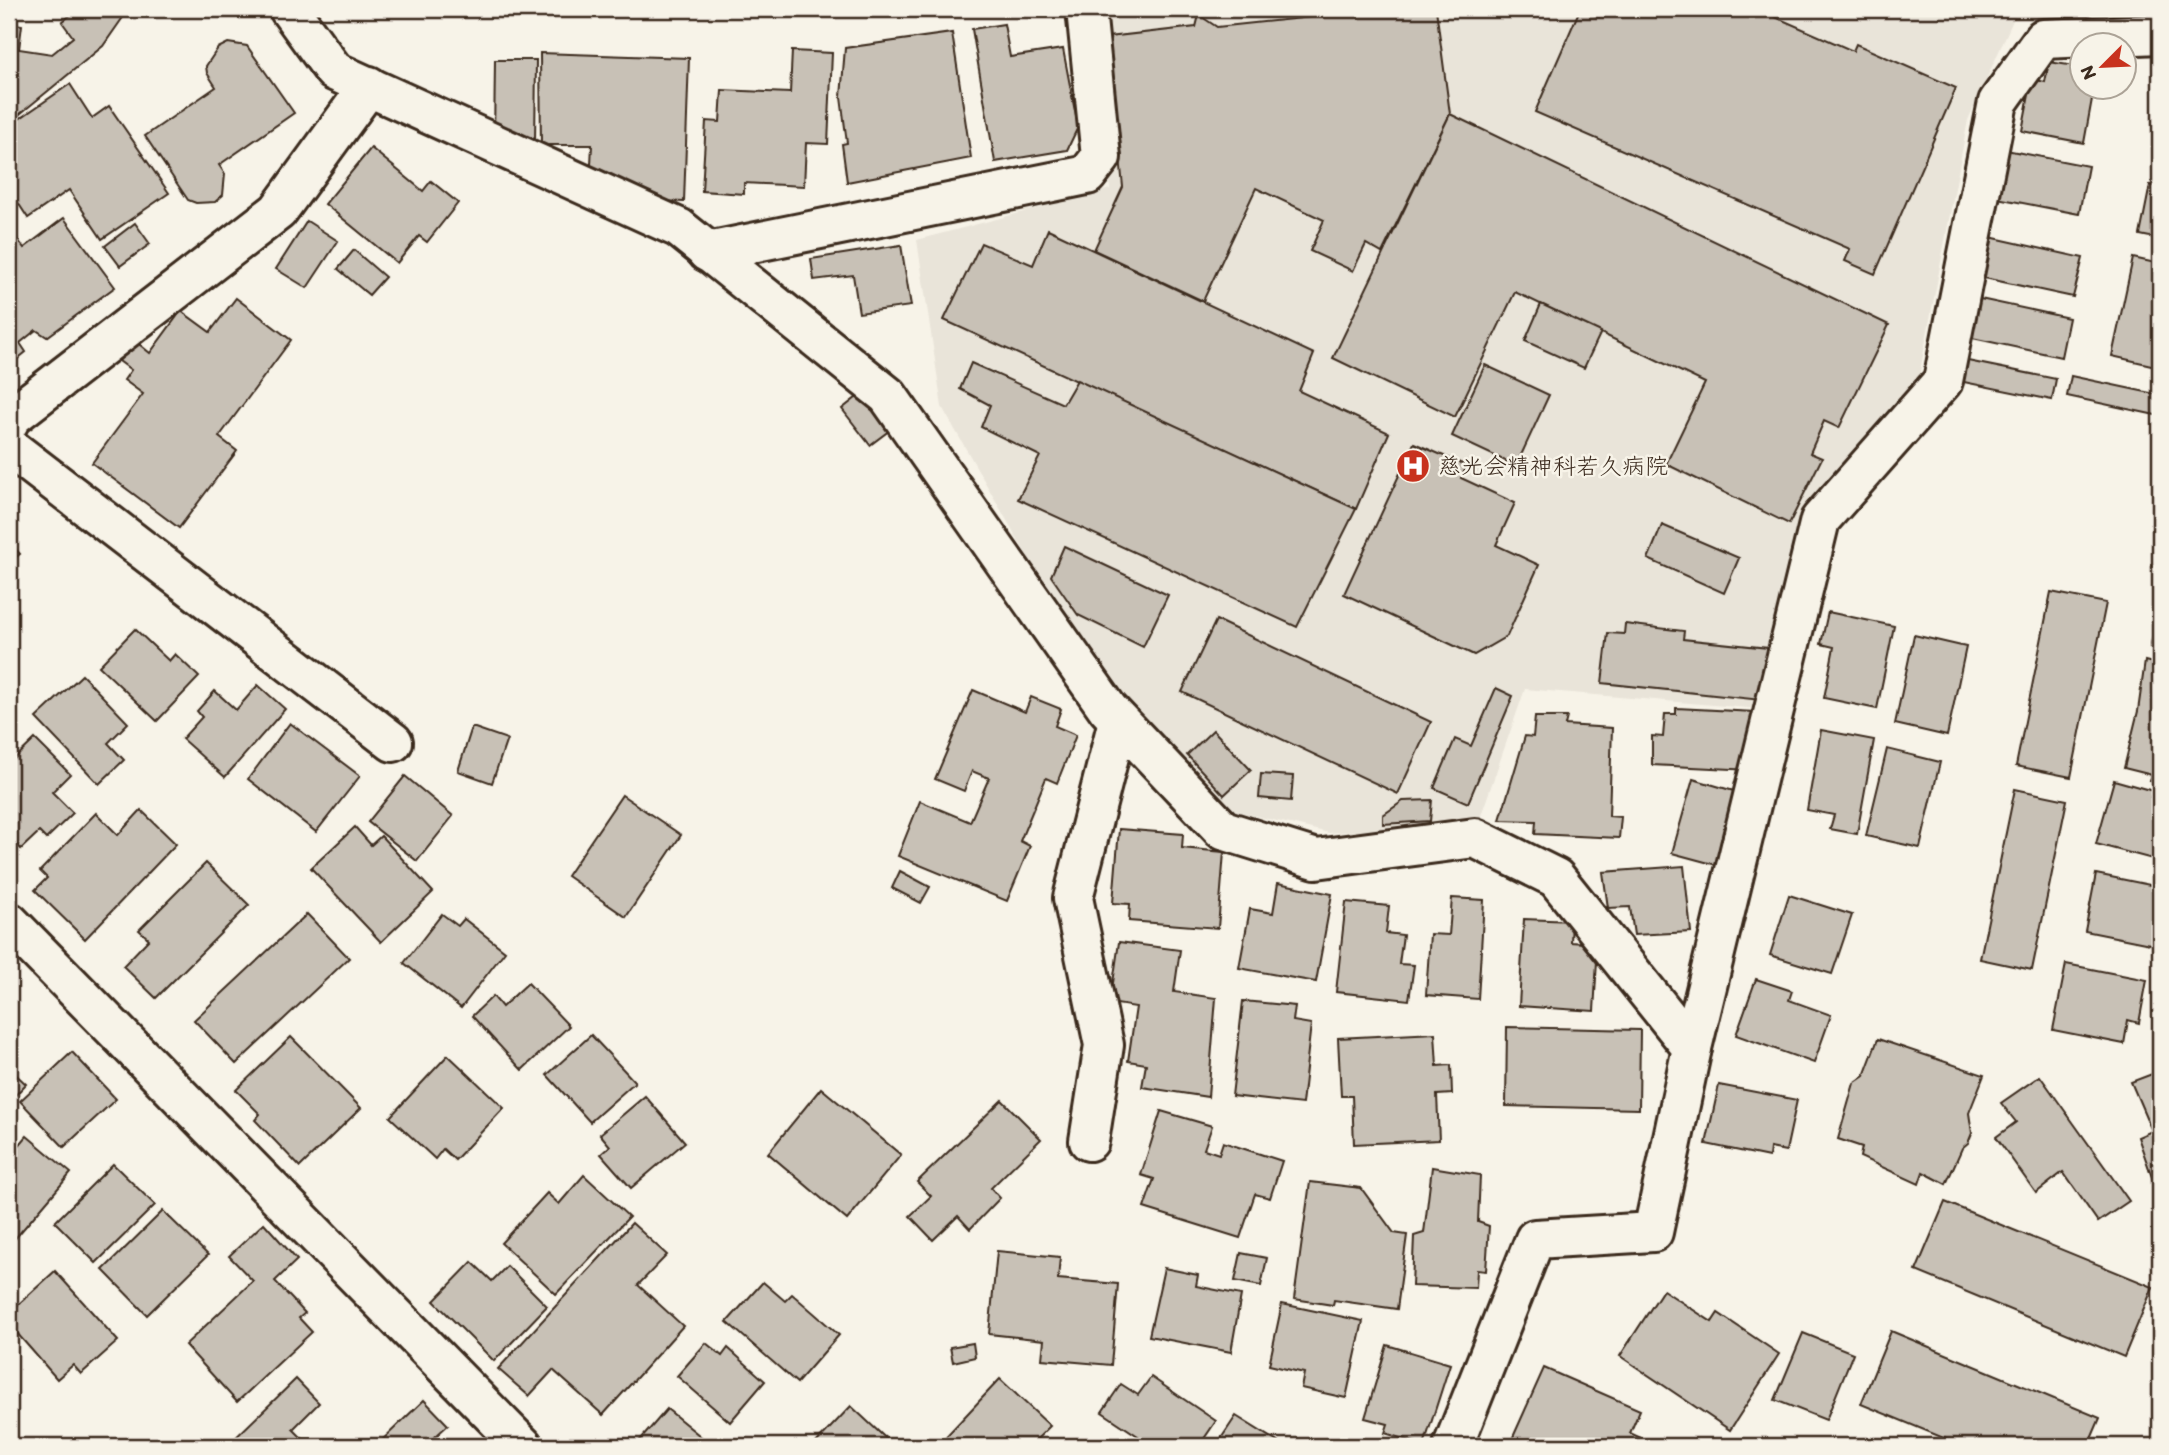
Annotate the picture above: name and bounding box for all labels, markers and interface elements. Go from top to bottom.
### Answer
north arrow [2068,32,2138,102]
text: N [2075,62,2101,83]
hospital icon: 慈光会精神科若久病院 [1394,447,1432,485]
place label: 慈光会精神科若久病院 [1438,452,1668,480]

